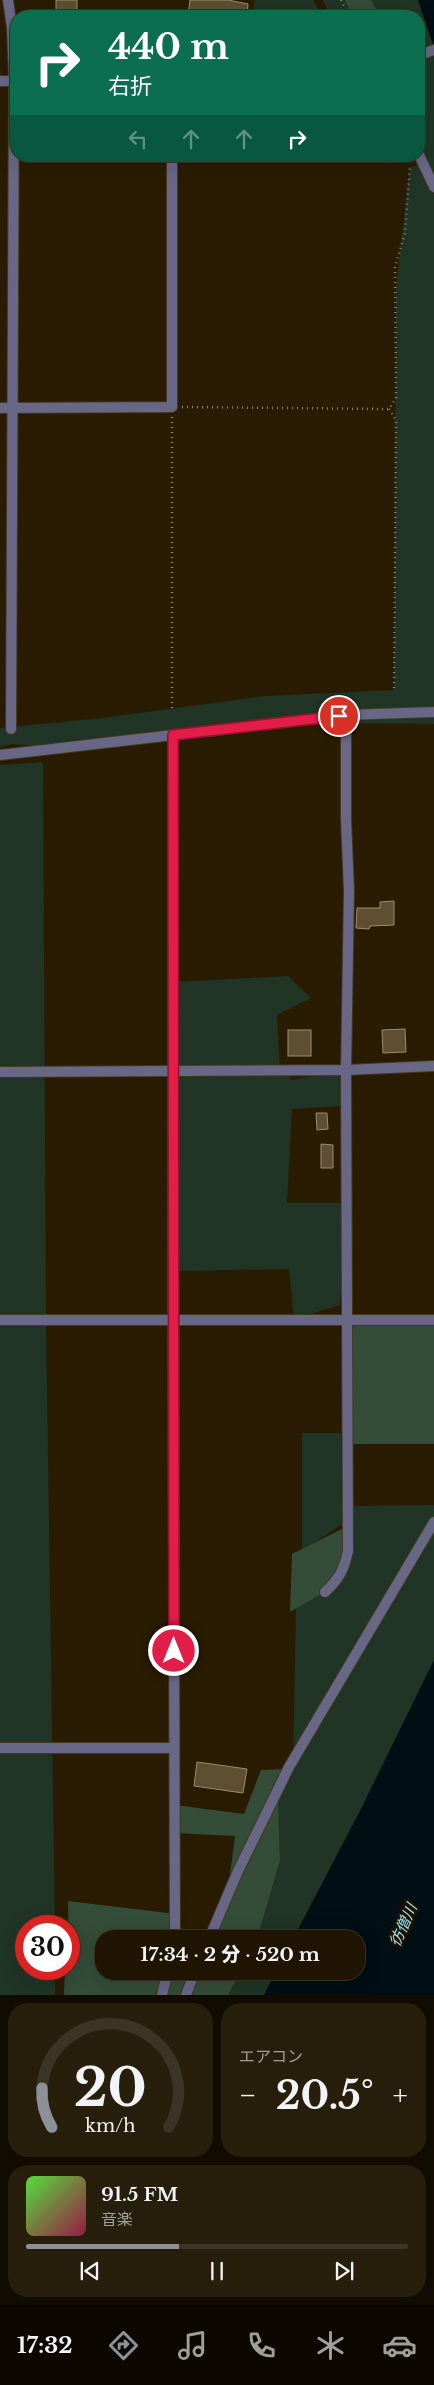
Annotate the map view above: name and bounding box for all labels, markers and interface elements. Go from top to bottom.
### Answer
text: 440 m [108,25,229,68]
icon: right [25,30,90,95]
text: 右折 [108,73,152,100]
icon: left [124,125,152,153]
icon: ahead [177,125,205,153]
icon: ahead [230,125,258,153]
icon: right [283,125,311,153]
pin [318,695,360,737]
icon: arrive [325,702,353,730]
position arrow [147,1624,199,1676]
water label: 彷僧川 [385,1899,422,1949]
speed limit sign: 30 [15,1915,80,1980]
text: 17:34 · 2 分 · 520 m [140,1943,320,1966]
text: エアコン [239,2046,303,2066]
text: 20 [74,2056,147,2120]
text: 20.5° [276,2072,374,2119]
text: − [239,2078,257,2113]
text: + [393,2078,408,2113]
text: km/h [85,2115,136,2137]
text: 91.5 FM [101,2183,178,2206]
text: 音楽 [101,2209,133,2229]
icon: previous [76,2257,104,2285]
icon: pause [203,2257,231,2285]
icon: next [330,2257,358,2285]
icon: directions [106,2328,141,2363]
icon: music [175,2328,210,2363]
icon: phone [244,2328,279,2363]
icon: climate [313,2328,348,2363]
icon: car [382,2328,417,2363]
text: 17:32 [17,2332,72,2359]

